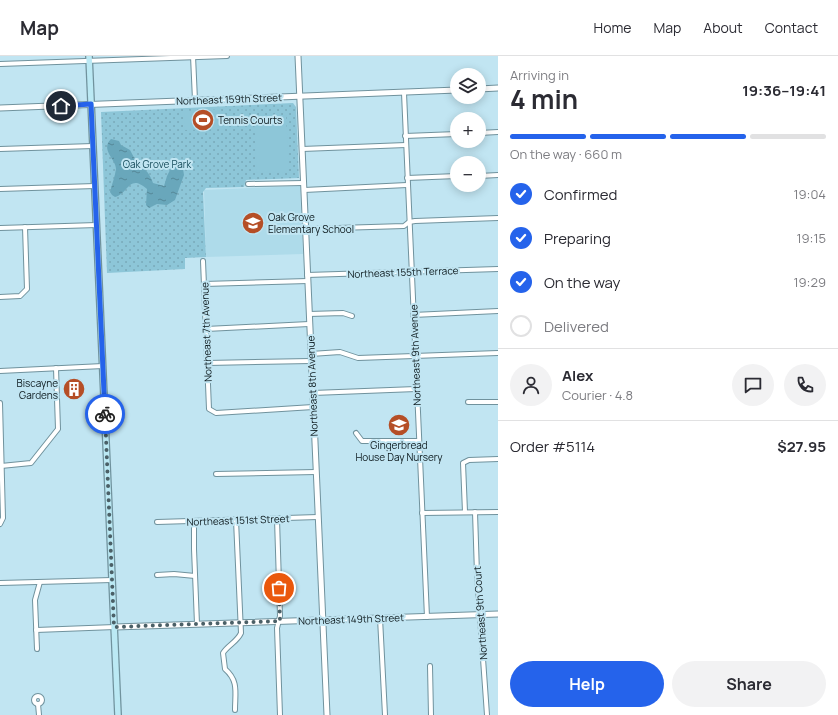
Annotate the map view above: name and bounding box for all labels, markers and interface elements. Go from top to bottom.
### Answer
text: Map [20,15,59,41]
text: Home [594,18,631,37]
text: Map [653,18,681,37]
text: About [703,18,743,37]
text: Contact [765,18,818,37]
text: Arriving in [510,66,569,84]
map controls [450,68,486,192]
button: layers [450,68,486,104]
text: 19:36–19:41 [742,80,826,101]
text: 4 min [510,81,578,117]
pin [44,89,78,123]
street label: Northeast 159th Street [176,90,282,108]
icon: home [50,95,72,117]
sports icon: Tennis Courts [190,107,216,133]
button: + [450,112,486,148]
place label: Tennis Courts [218,113,282,127]
text: On the way · 660 m [510,145,622,163]
button: − [450,156,486,192]
park label: Oak Grove Park [123,157,192,171]
icon: check [510,183,532,205]
text: Confirmed [544,184,617,205]
text: 19:04 [793,185,826,203]
school or university icon: Oak Grove Elementary School [240,210,266,236]
place label: Oak Grove Elementary School [268,210,354,236]
icon: check [510,227,532,249]
text: Preparing [544,228,611,249]
text: 19:15 [796,229,826,247]
street label: Northeast 155th Terrace [347,263,459,281]
icon: check [510,271,532,293]
text: On the way [544,272,620,293]
text: 19:29 [793,273,826,291]
street label: Northeast 7th Avenue [197,282,215,382]
street label: Northeast 9th Avenue [406,304,424,406]
text: Delivered [544,316,609,337]
street label: Northeast 8th Avenue [303,335,321,437]
button: person [510,364,552,406]
button: chat [732,364,774,406]
button: phone [784,364,826,406]
text: Alex [562,365,593,386]
place label: Biscayne Gardens [17,376,58,402]
building icon: Biscayne Gardens [61,376,87,402]
text: Courier · 4.8 [562,386,633,404]
courier [85,394,125,434]
icon: bike [94,403,116,425]
school or university icon: Gingerbread House Day Nursery [386,412,412,438]
text: Order #5114 [510,436,595,457]
text: $27.95 [777,436,826,457]
place label: Gingerbread House Day Nursery [355,438,443,464]
street label: Northeast 151st Street [186,511,290,529]
street label: Northeast 9th Court [470,566,490,660]
pin [262,571,296,605]
icon: bag [268,577,290,599]
street label: Northeast 149th Street [298,610,404,628]
button: Help [510,661,664,707]
button: Share [672,661,826,707]

